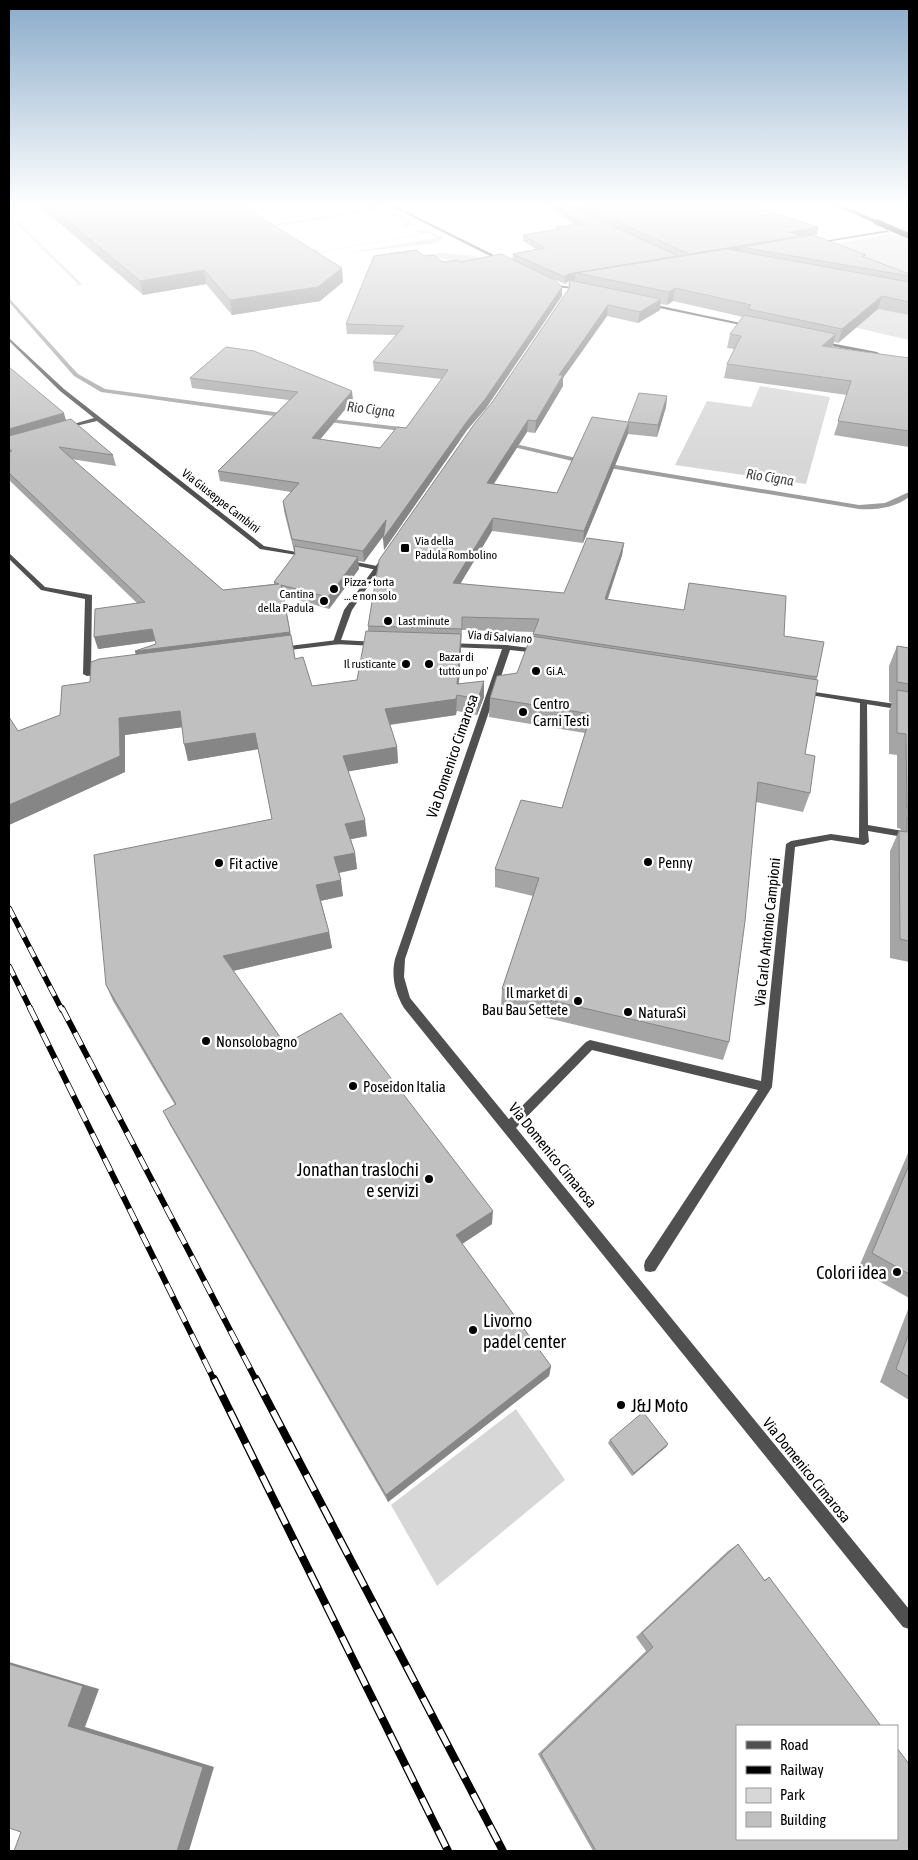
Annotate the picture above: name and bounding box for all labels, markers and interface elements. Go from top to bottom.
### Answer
water label: Rio Cigna [346,398,396,420]
water label: Rio Cigna [745,465,796,489]
street label: Via Giuseppe Cambini [179,466,263,536]
place label: Via della Padula Rombolino [415,534,497,562]
marker: Via della Padula Rombolino [399,542,411,554]
place label: Pizza - torta … e non solo [344,575,397,603]
marker: Pizza - torta … e non solo [328,583,340,595]
place label: Cantina della Padula [258,587,314,615]
marker: Cantina della Padula [318,595,330,607]
place label: Last minute [398,614,449,628]
marker: Last minute [382,615,394,627]
street label: Via di Salviano [467,628,533,646]
place label: Bazar di tutto un po' [439,650,488,678]
place label: Il rusticante [344,657,396,671]
marker: Il rusticante [400,658,412,670]
marker: Bazar di tutto un po' [423,658,435,670]
place label: Gi.A. [546,664,565,678]
marker: Gi.A. [530,665,542,677]
street label: Via Domenico Cimarosa [423,692,481,820]
place label: Centro Carni Testi [533,695,590,729]
marker: Centro Carni Testi [517,706,529,718]
place label: Penny [658,854,693,871]
place label: Fit active [229,855,278,872]
marker: Penny [642,856,654,868]
marker: Fit active [213,857,225,869]
street label: Via Carlo Antonio Campioni [751,857,783,1007]
place label: Il market di Bau Bau Settete [482,984,568,1018]
marker: Il market di Bau Bau Settete [572,995,584,1007]
place label: NaturaSì [638,1004,686,1021]
marker: NaturaSì [622,1006,634,1018]
place label: Nonsolobagno [216,1033,297,1050]
marker: Nonsolobagno [200,1035,212,1047]
place label: Poseidon Italia [363,1078,446,1095]
marker: Poseidon Italia [347,1080,359,1092]
street label: Via Domenico Cimarosa [505,1099,601,1211]
place label: Jonathan traslochi e servizi [297,1159,419,1201]
marker: Jonathan traslochi e servizi [423,1173,435,1185]
place label: Colori idea [816,1262,887,1283]
marker: Colori idea [891,1266,903,1278]
place label: Livorno padel center [483,1310,567,1352]
marker: Livorno padel center [467,1324,479,1336]
place label: J&J Moto [631,1395,688,1416]
marker: J&J Moto [615,1399,627,1411]
street label: Via Domenico Cimarosa [759,1414,855,1526]
legend [736,1725,898,1840]
text: Road [780,1736,809,1753]
text: Railway [780,1761,824,1778]
text: Park [780,1786,805,1803]
text: Building [780,1811,826,1828]

